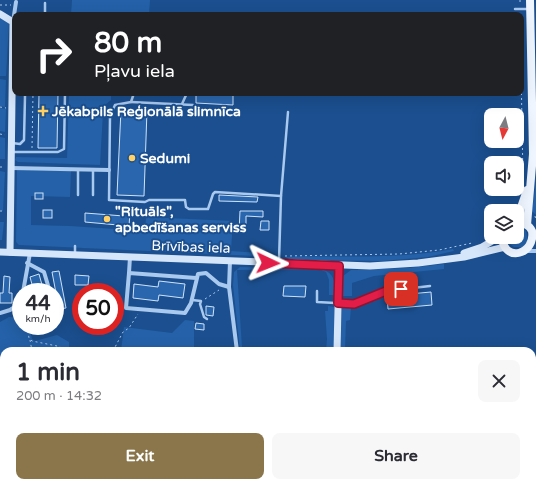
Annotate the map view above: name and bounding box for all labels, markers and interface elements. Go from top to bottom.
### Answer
text: 80 m [94,26,162,60]
icon: right [28,28,80,80]
text: Pļavu iela [94,60,175,82]
place label: Jēkabpils Reģionālā slimnīca [51,103,241,120]
marker: Jēkabpils Reģionālā slimnīca [37,105,49,117]
north arrow [484,108,524,148]
map controls [484,108,524,244]
place label: Sedumi [140,150,190,167]
marker: Sedumi [127,153,137,163]
button: sound [484,156,524,196]
place label: "Rituāls", apbedīšanas serviss [115,203,247,236]
button: layers [484,204,524,244]
marker: "Rituāls", apbedīšanas serviss [102,214,112,224]
street label: Brīvības iela [151,237,231,257]
position arrow [247,242,289,284]
pin [384,272,418,306]
icon: arrive [390,278,412,300]
speed limit sign: 50 [72,283,124,335]
text: 44 [25,292,51,316]
text: km/h [25,313,51,325]
text: 1 min [16,358,80,387]
button: close [478,360,520,402]
text: 200 m · 14:32 [16,388,102,404]
button: Exit [16,433,264,479]
button: Share [272,433,520,479]

